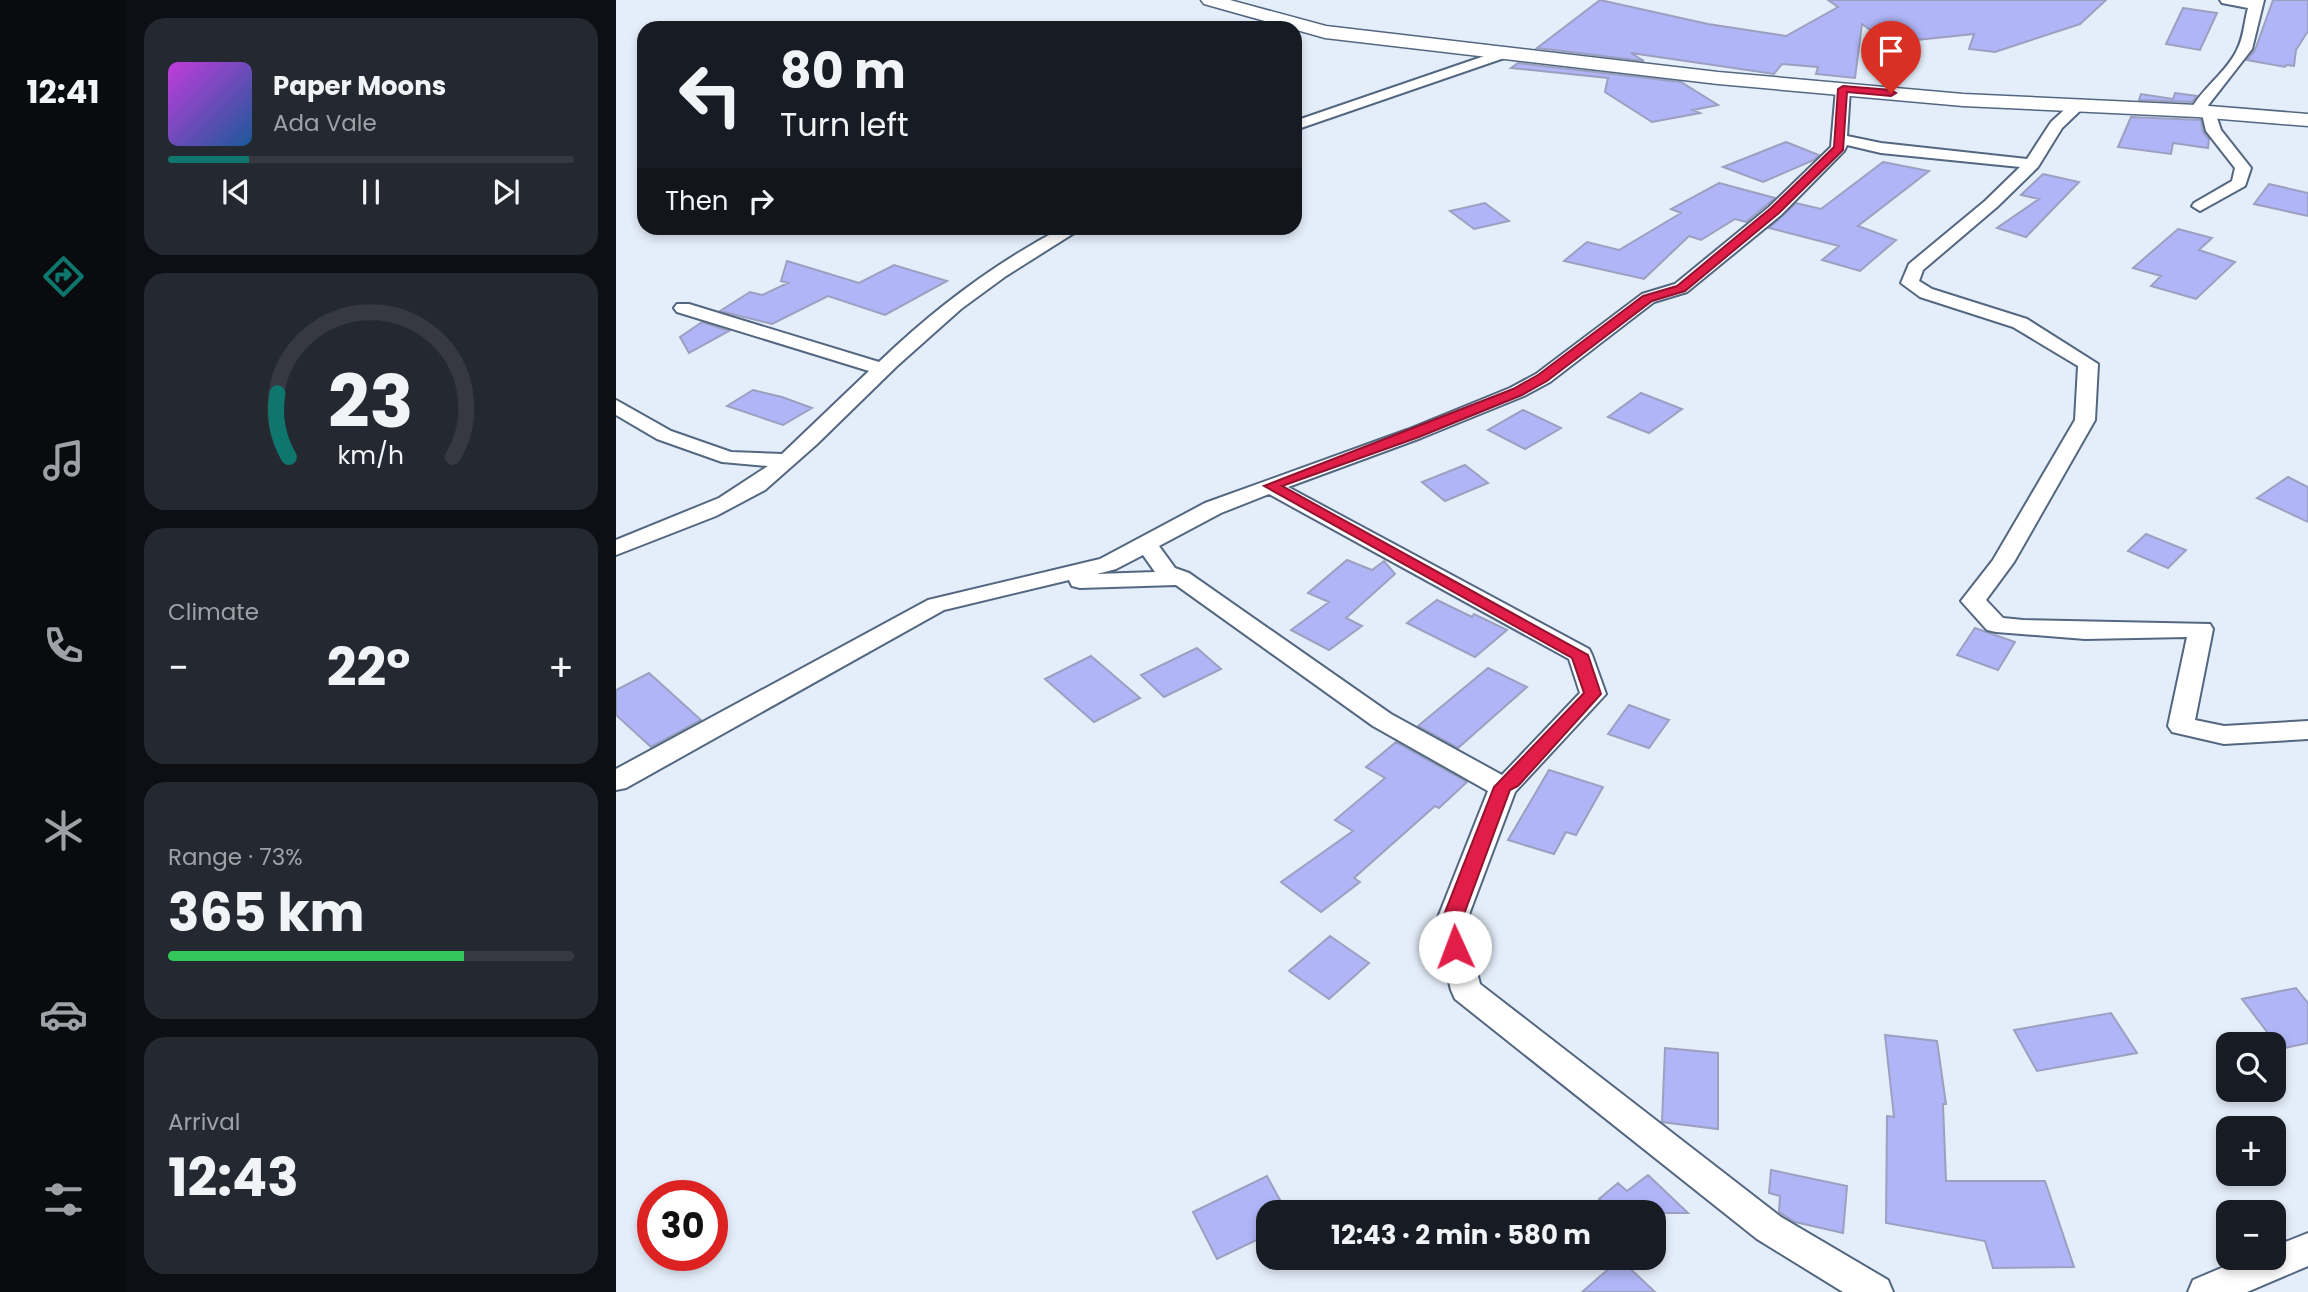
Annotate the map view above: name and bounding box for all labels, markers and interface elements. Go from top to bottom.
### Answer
pin [1861,21,1921,93]
icon: arrive [1872,32,1910,70]
text: 80 m [780,37,906,105]
icon: left [665,49,756,140]
text: Paper Moons [273,68,446,104]
text: 12:41 [26,69,100,114]
text: Turn left [780,102,909,147]
text: Ada Vale [273,107,377,139]
icon: previous [217,173,255,211]
icon: pause [352,173,390,211]
icon: next [487,173,525,211]
icon: right [742,182,780,220]
text: Then [665,183,728,219]
icon: directions [39,252,88,301]
text: 23 [328,352,414,453]
icon: music [39,436,88,485]
text: km/h [338,438,404,473]
text: Climate [168,596,259,628]
icon: phone [39,621,88,670]
text: 22° [327,631,410,704]
text: − [168,641,189,694]
text: + [548,641,574,694]
icon: climate [39,806,88,855]
text: Range · 73% [168,841,303,873]
text: 365 km [168,876,365,949]
position arrow [1418,910,1492,984]
icon: car [39,990,88,1039]
map controls [2216,1032,2286,1270]
button: search [2216,1032,2286,1102]
text: Arrival [168,1106,240,1138]
button: + [2216,1116,2286,1186]
text: 12:43 [168,1141,299,1214]
icon: filters [39,1175,88,1224]
speed limit sign: 30 [637,1180,728,1271]
button: − [2216,1200,2286,1270]
text: 12:43 · 2 min · 580 m [1331,1217,1591,1253]

